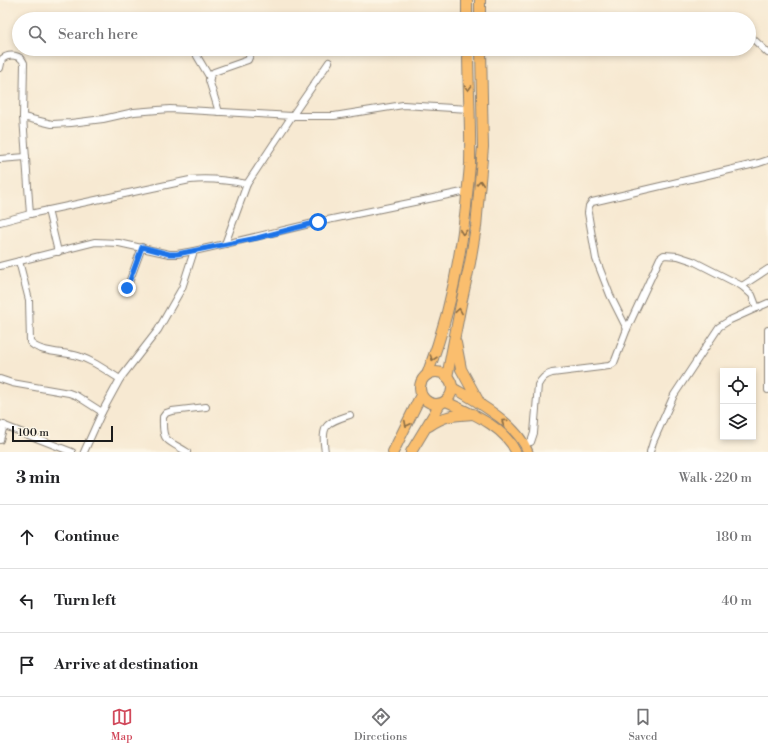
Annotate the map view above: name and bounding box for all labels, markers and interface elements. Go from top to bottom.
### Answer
search box [12,12,756,56]
icon: search [26,23,48,45]
text: Search here [58,25,138,44]
one-way arrow [464,85,472,91]
one-way arrow [475,180,484,186]
route start [309,213,327,231]
one-way arrow [459,229,468,235]
route end [118,279,136,297]
one-way arrow [455,308,463,314]
one-way arrow [430,354,438,361]
map controls [720,368,756,440]
button: locate [720,368,756,404]
button: layers [720,404,756,440]
one-way arrow [404,419,412,427]
one-way arrow [502,420,509,427]
scale bar [12,424,113,443]
text: 100 m [18,426,49,440]
text: 3 min [16,467,60,489]
text: Walk · 220 m [679,470,752,486]
icon: ahead [16,526,38,548]
text: Continue [54,527,119,546]
text: 180 m [716,529,752,545]
icon: left [16,590,38,612]
text: Turn left [54,591,116,610]
text: 40 m [722,593,752,609]
icon: arrive [16,654,38,676]
text: Arrive at destination [54,655,198,674]
tab: Map [111,706,133,744]
tab: Directions [354,706,407,744]
tab: Saved [628,706,657,744]

